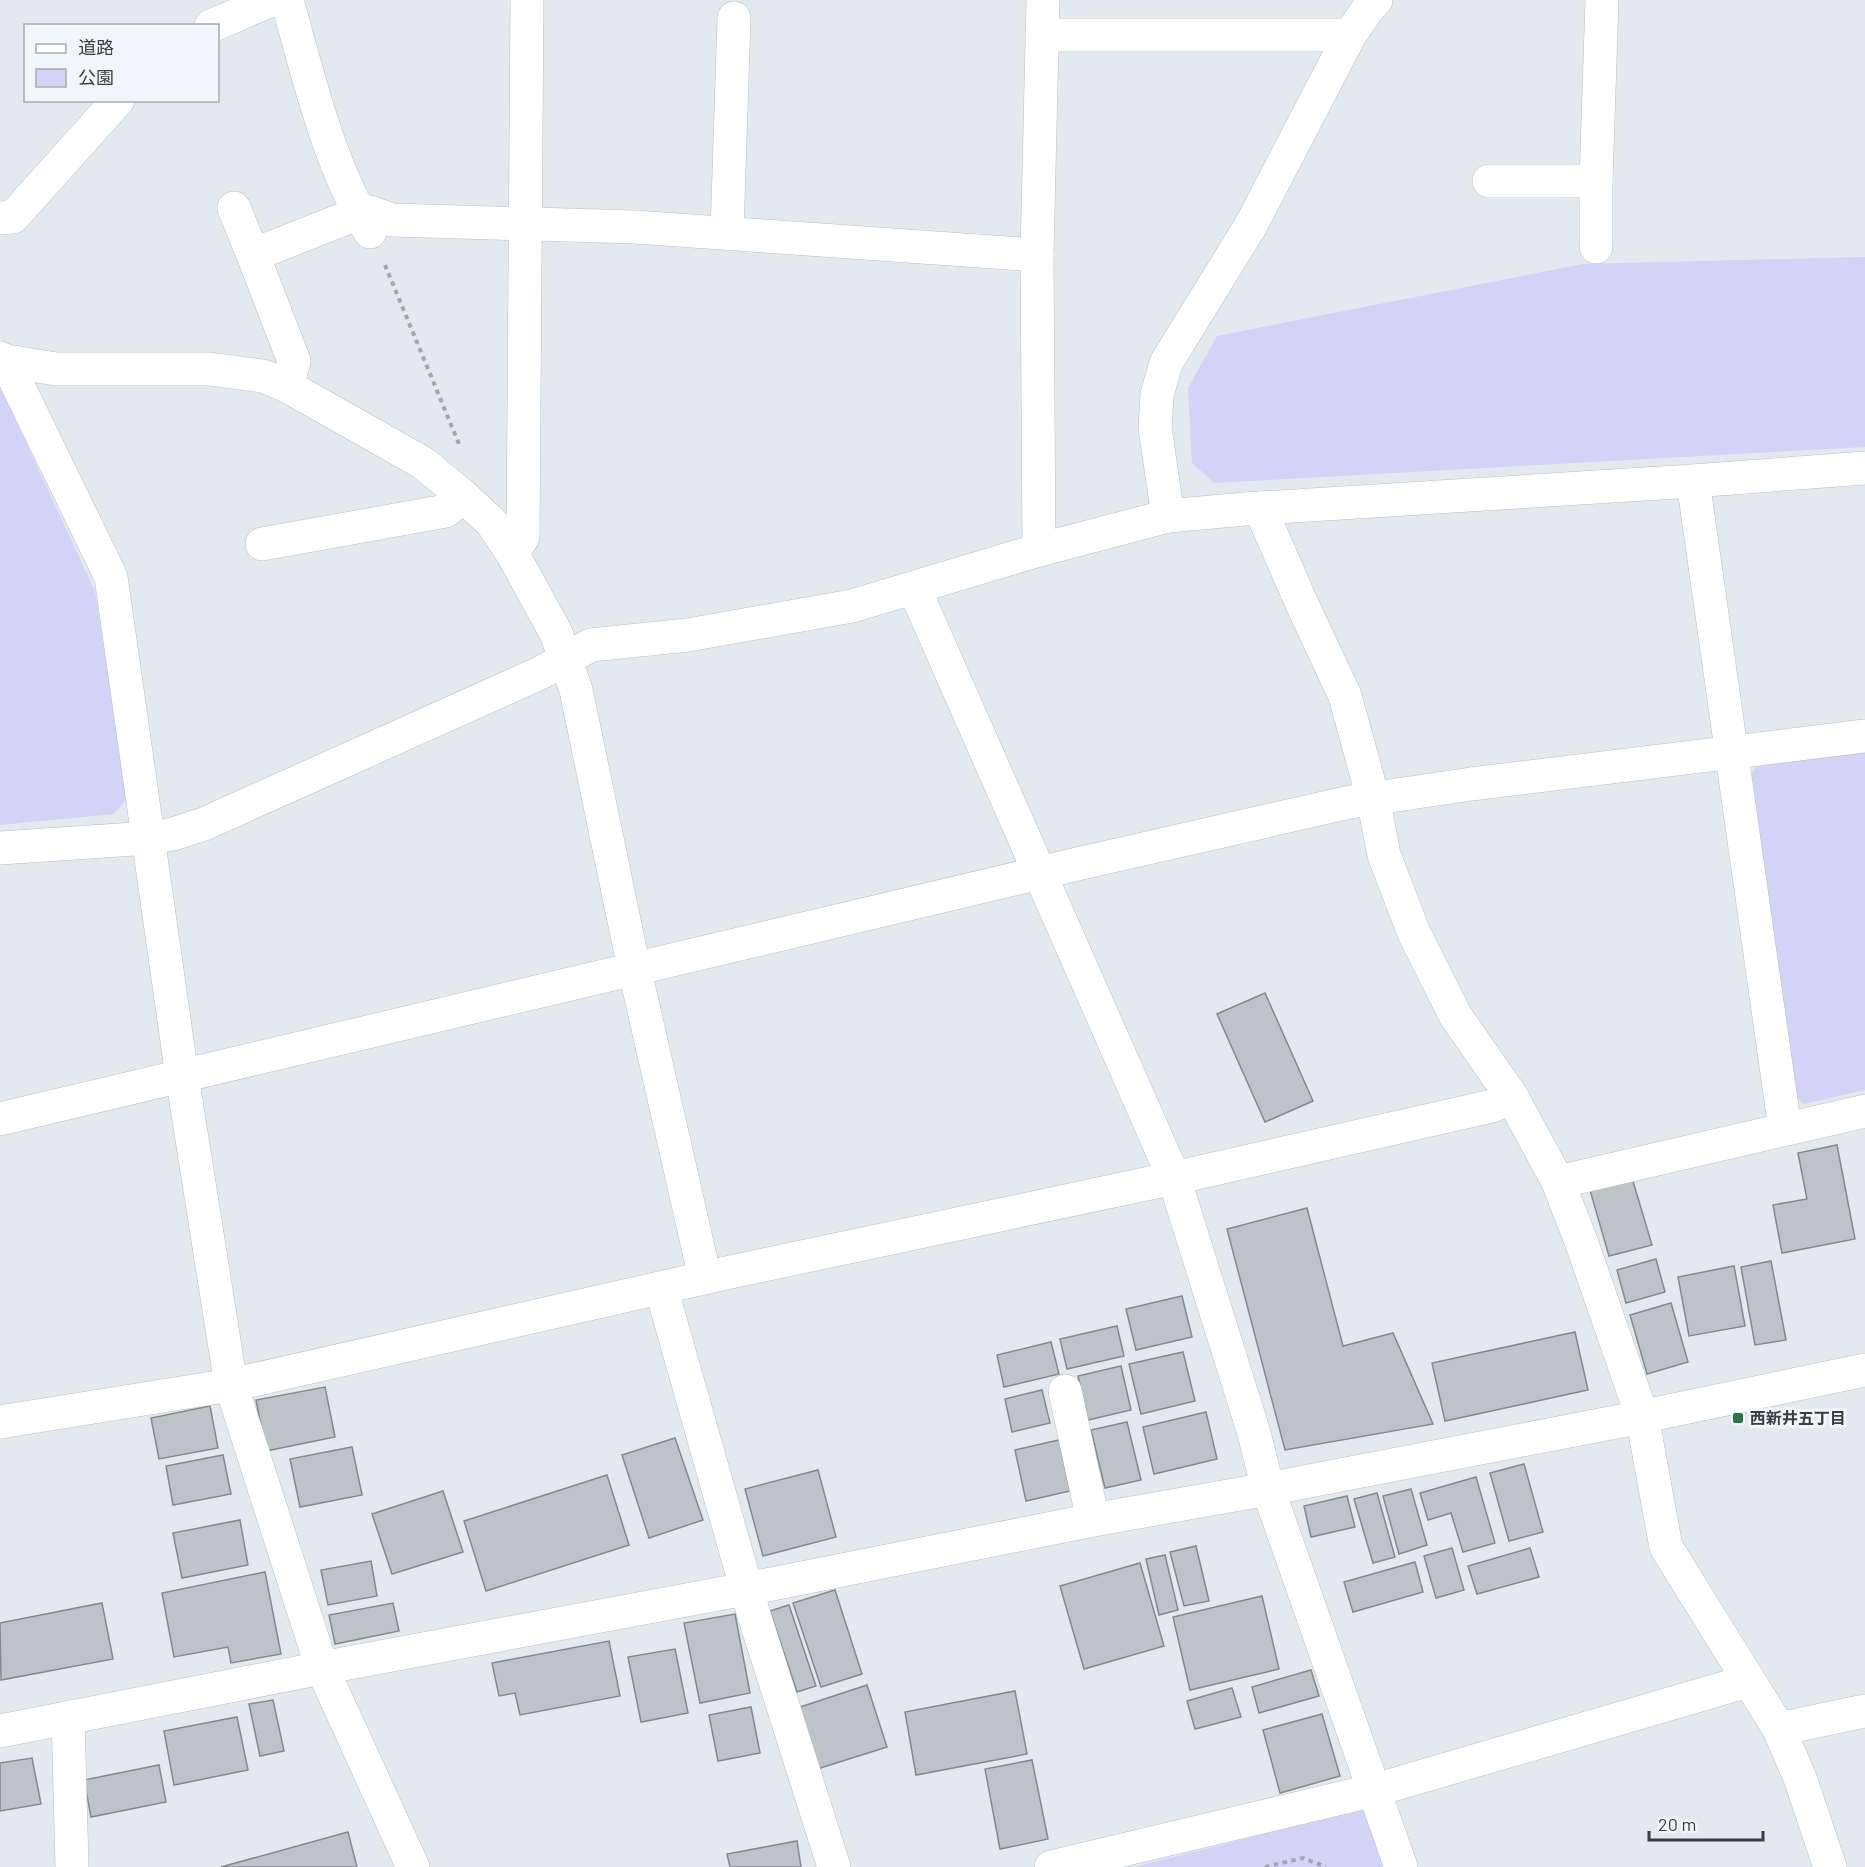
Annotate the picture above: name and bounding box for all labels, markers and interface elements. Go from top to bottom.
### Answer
legend [24,24,219,102]
text: 道路 [78,36,114,58]
text: 公園 [78,66,114,88]
place label: 西新井五丁目 [1750,1408,1846,1427]
marker: 西新井五丁目 [1731,1411,1745,1425]
scale bar [1649,1804,1763,1842]
text: 20 m [1658,1813,1696,1835]

